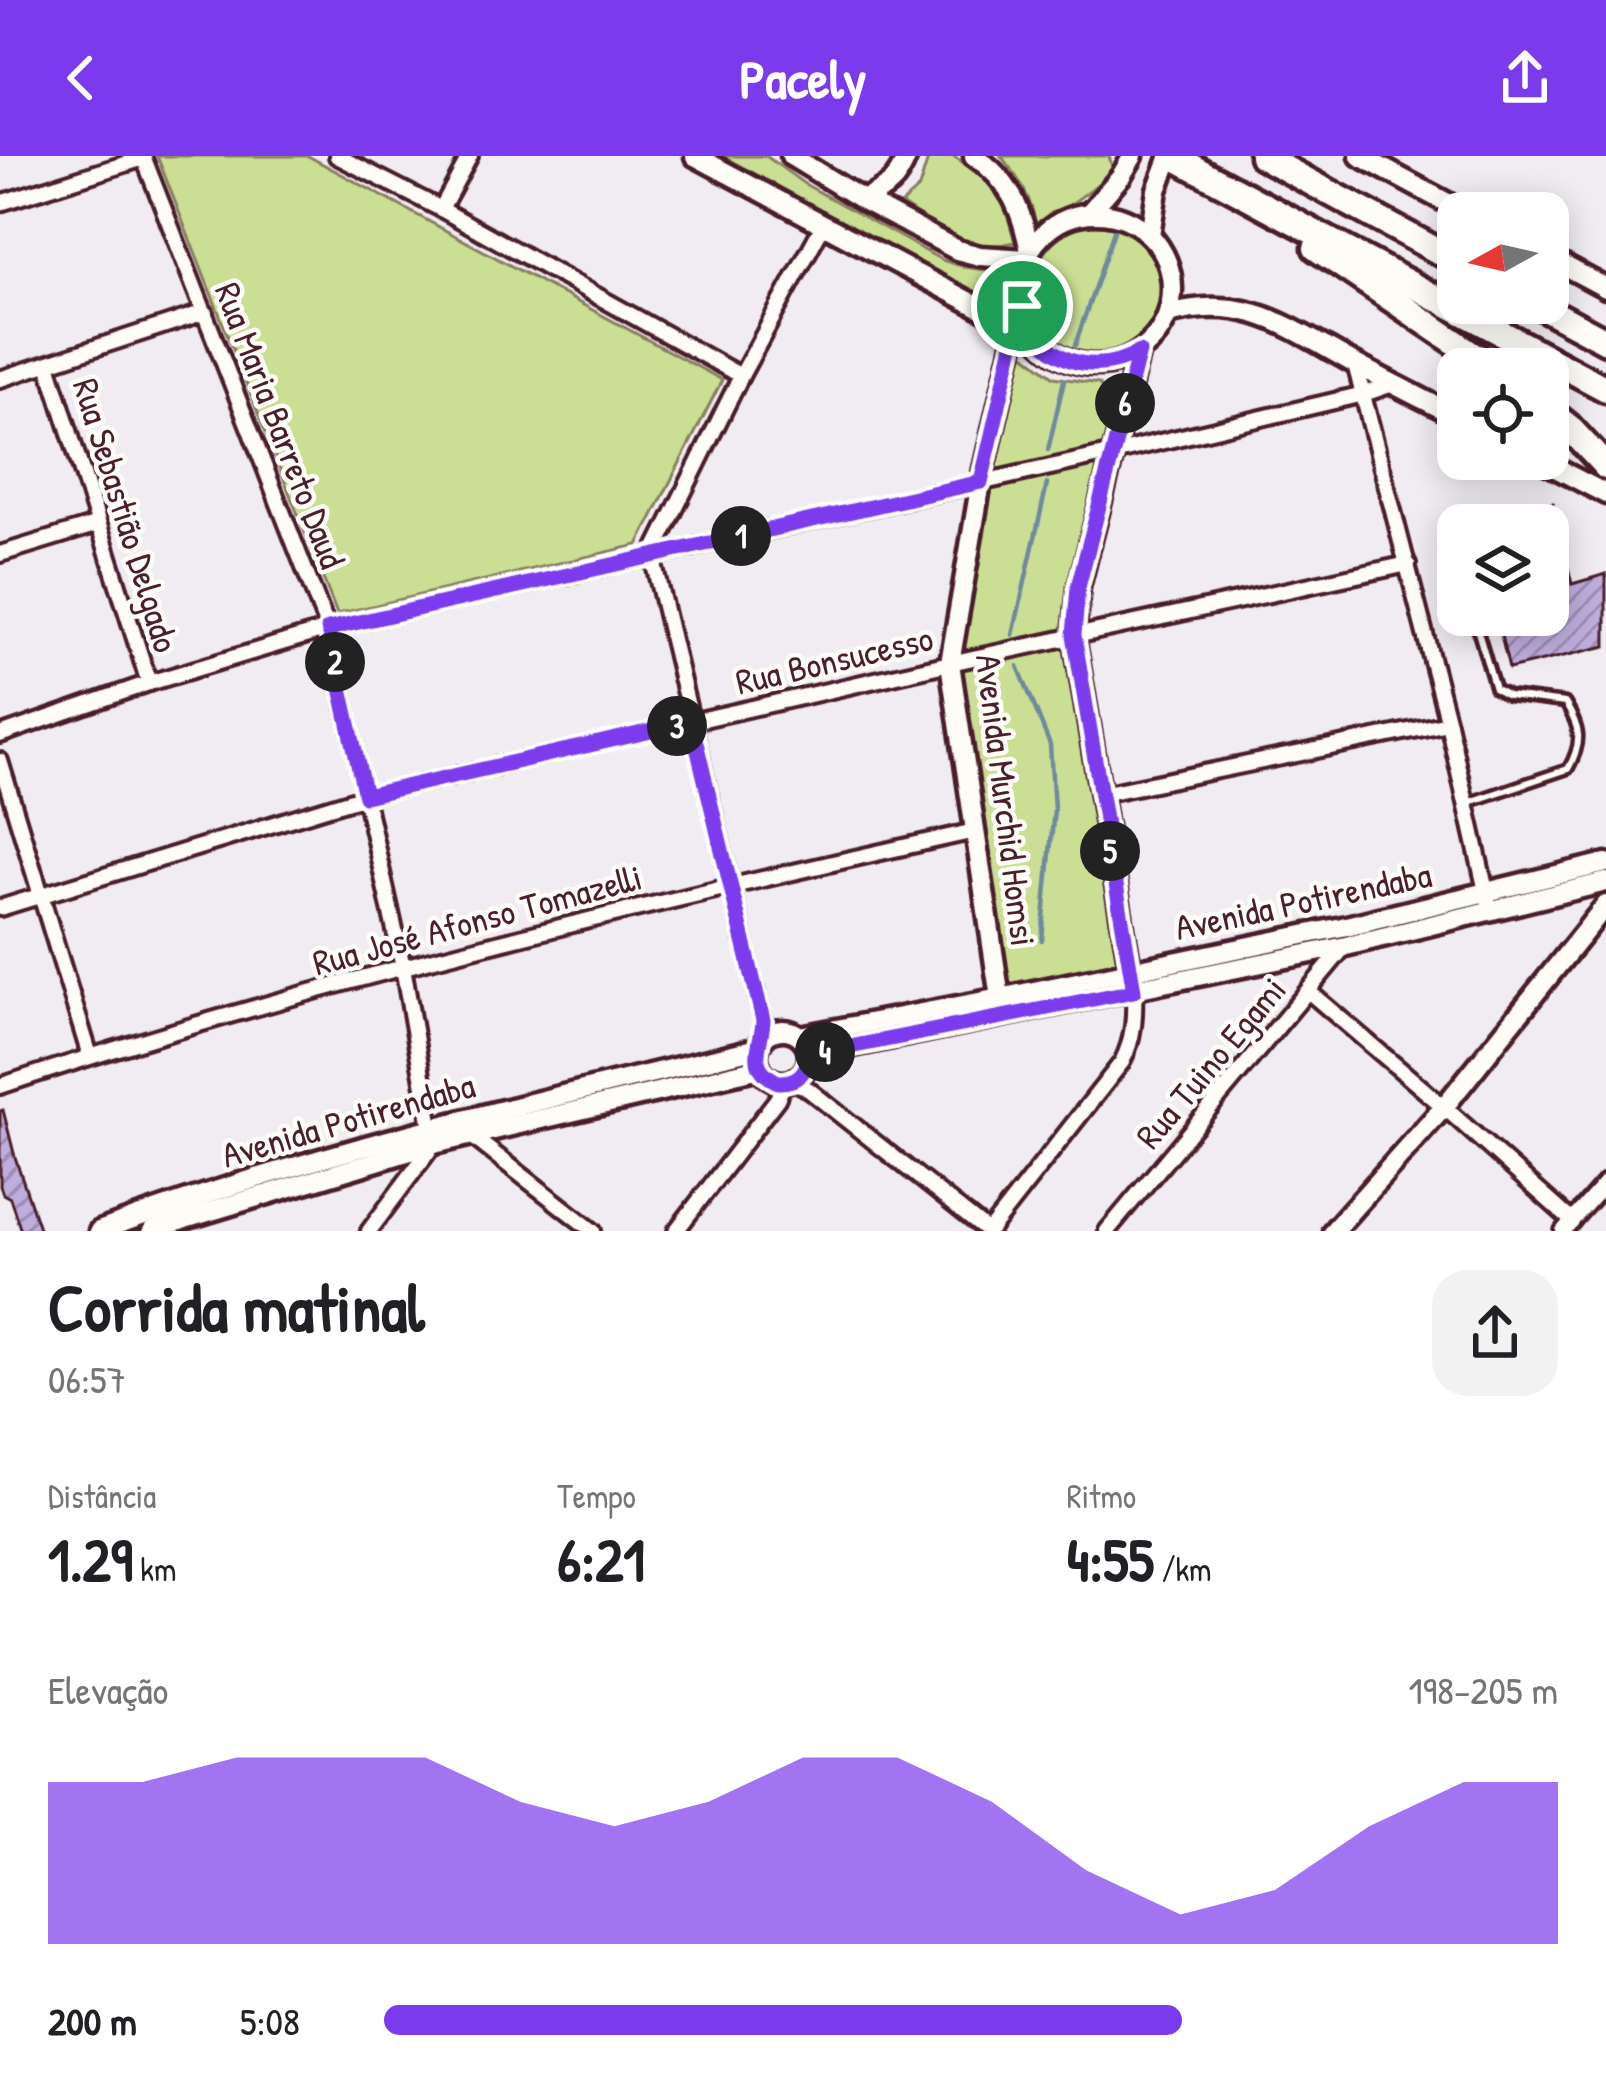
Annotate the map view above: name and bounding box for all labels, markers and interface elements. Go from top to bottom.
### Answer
text: Pacely [740,42,866,115]
icon: back [48,45,114,111]
icon: share [1492,45,1558,111]
north arrow [1437,192,1569,324]
map controls [1437,192,1569,636]
pin [971,255,1073,357]
icon: arrive [989,273,1055,339]
street label: Rua Maria Barreto Daud [204,275,358,575]
button: locate [1437,348,1569,480]
street label: Rua Sebastião Delgado [62,372,192,658]
pin: 6 [1095,373,1155,433]
text: 6 [1118,381,1132,425]
button: layers [1437,504,1569,636]
pin: 1 [711,506,771,566]
text: 1 [735,514,747,558]
street label: Rua Bonsucesso [731,613,937,705]
pin: 2 [305,632,365,692]
text: 2 [327,640,343,684]
street label: Avenida Murchid Homsi [965,651,1049,949]
pin: 3 [647,696,707,756]
text: 3 [670,704,684,748]
pin: 5 [1080,821,1140,881]
text: 5 [1103,829,1117,873]
street label: Avenida Potirendaba [1170,849,1436,951]
street label: Rua José Afonso Tomazelli [307,852,647,986]
street label: Rua Tuino Egami [1124,966,1296,1158]
pin: 4 [795,1022,855,1082]
text: 4 [819,1030,831,1074]
street label: Avenida Potirendaba [216,1059,480,1179]
text: Corrida matinal [48,1262,425,1352]
button: share [1432,1270,1558,1396]
text: 06:57 [48,1352,126,1405]
text: Distância [48,1474,156,1518]
text: Tempo [557,1474,636,1518]
text: Ritmo [1067,1474,1136,1518]
text: 1.29 [48,1518,133,1600]
text: 6:21 [557,1518,645,1600]
text: 4:55 [1067,1518,1154,1600]
text: km [133,1547,176,1591]
text: /km [1154,1547,1212,1591]
text: Elevação [48,1663,168,1716]
text: 198–205 m [1409,1663,1558,1716]
text: 200 m [48,1994,137,2047]
text: 5:08 [240,1994,300,2047]

